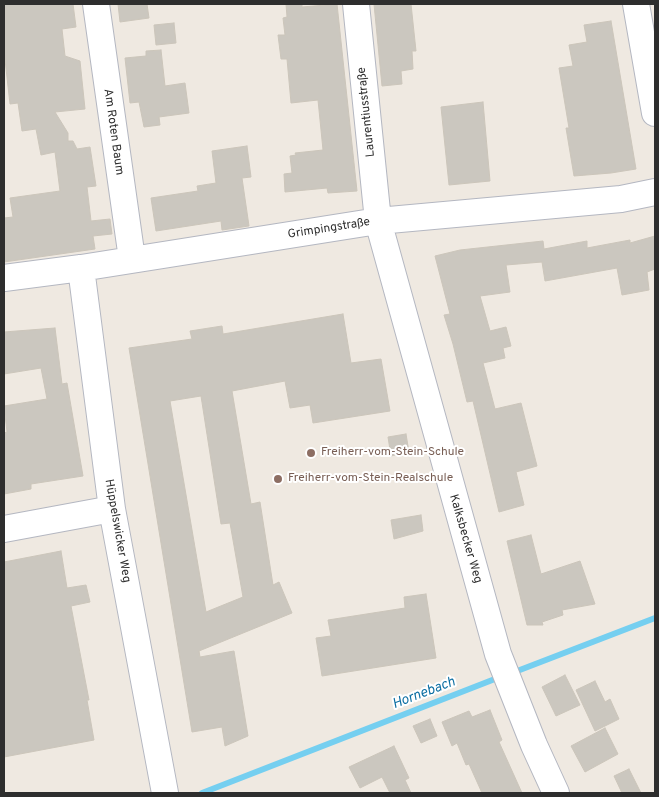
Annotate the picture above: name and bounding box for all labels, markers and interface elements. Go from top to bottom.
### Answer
street label: Laurentiusstraße [355,66,379,158]
street label: Am Roten Baum [100,88,126,176]
street label: Grimpingstraße [287,215,371,243]
place label: Freiherr-vom-Stein-Schule [321,446,464,460]
marker: Freiherr-vom-Stein-Schule [305,447,317,459]
place label: Freiherr-vom-Stein-Realschule [288,472,453,486]
marker: Freiherr-vom-Stein-Realschule [272,473,284,485]
street label: Hüppelswicker Weg [101,478,133,584]
street label: Kalksbecker Weg [445,493,485,585]
water label: Hornebach [390,674,458,714]

